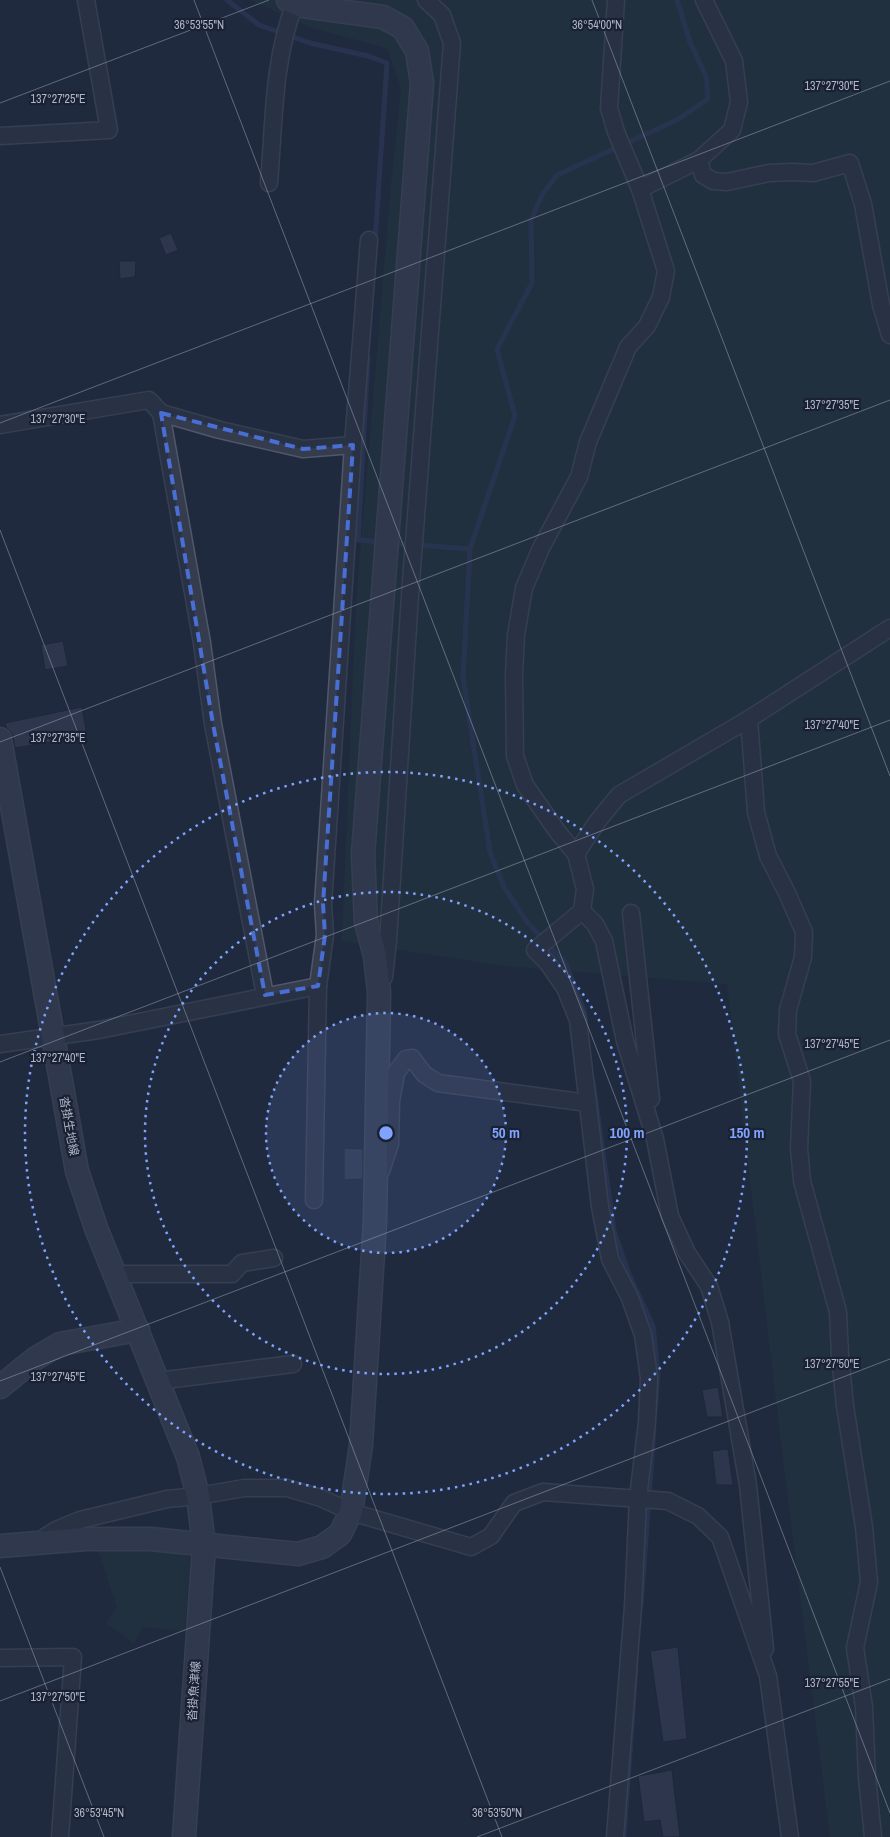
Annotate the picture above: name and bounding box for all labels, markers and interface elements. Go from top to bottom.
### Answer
text: 36°53'55"N [174,17,224,33]
text: 36°54'00"N [572,17,622,33]
text: 137°27'30"E [804,78,860,94]
text: 137°27'25"E [30,91,86,107]
text: 137°27'35"E [804,397,860,413]
text: 137°27'30"E [30,411,86,427]
text: 137°27'40"E [804,717,860,733]
text: 137°27'35"E [30,730,86,746]
text: 137°27'45"E [804,1036,860,1052]
text: 137°27'40"E [30,1050,86,1066]
street label: 沓掛生地線 [56,1095,82,1157]
text: 50 m [492,1122,520,1143]
text: 100 m [610,1122,644,1143]
text: 150 m [730,1122,764,1143]
centre of rings [377,1124,395,1142]
text: 137°27'50"E [804,1356,860,1372]
text: 137°27'45"E [30,1369,86,1385]
street label: 沓掛魚津線 [184,1661,204,1721]
text: 137°27'55"E [804,1675,860,1691]
text: 137°27'50"E [30,1689,86,1705]
text: 36°53'45"N [74,1805,124,1821]
text: 36°53'50"N [472,1805,522,1821]

